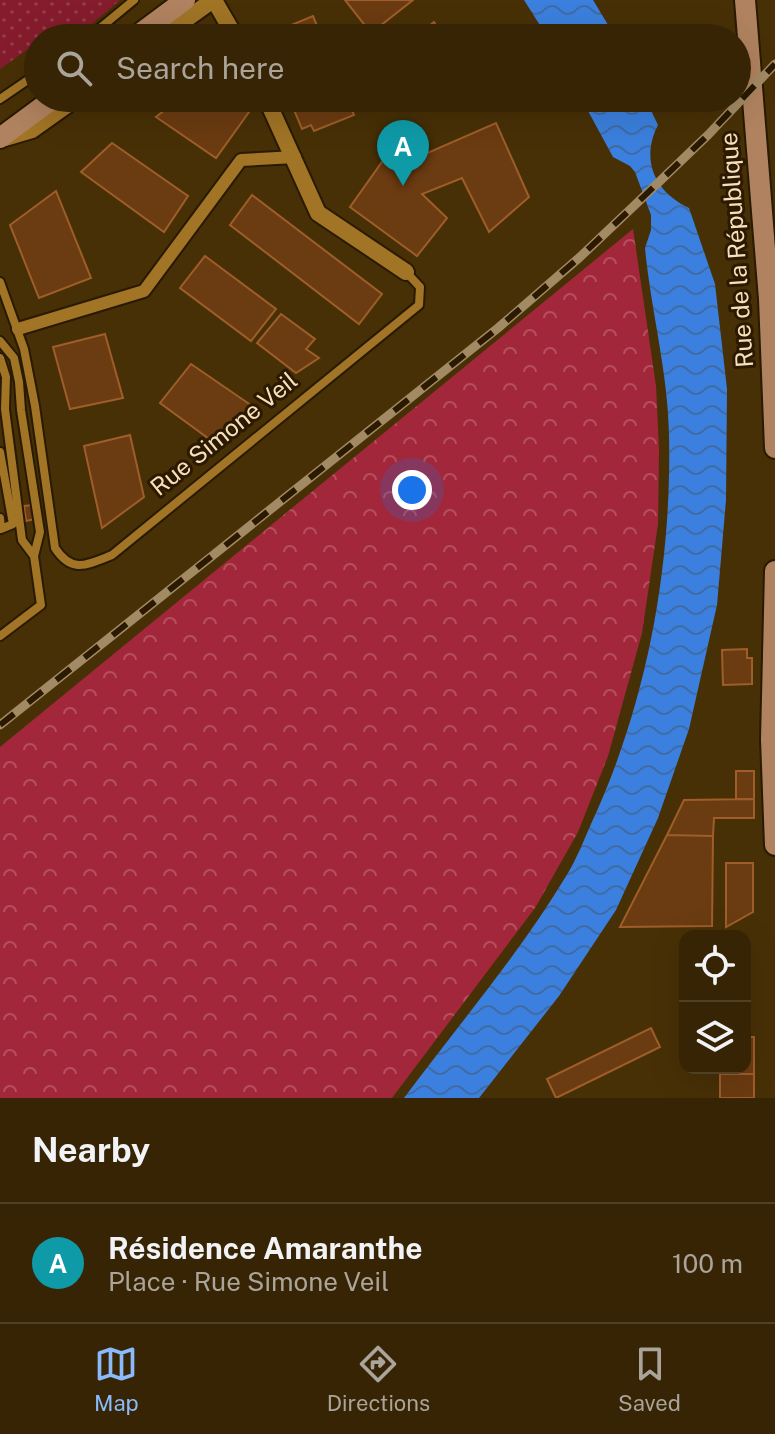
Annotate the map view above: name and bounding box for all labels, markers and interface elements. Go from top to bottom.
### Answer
search box [24,24,751,112]
icon: search [52,46,96,90]
text: Search here [116,50,284,86]
pin: A [377,120,429,186]
street label: Rue de la République [714,131,758,369]
street label: Rue Simone Veil [144,366,302,501]
your location [392,470,432,510]
map controls [679,930,751,1074]
button: locate [679,930,751,1002]
button: layers [679,1002,751,1074]
text: Nearby [32,1130,150,1170]
text: Résidence Amaranthe [108,1230,422,1266]
text: A [49,1248,67,1279]
text: 100 m [672,1248,743,1279]
text: Place · Rue Simone Veil [108,1266,389,1297]
tab: Map [94,1342,139,1416]
tab: Directions [327,1342,430,1416]
tab: Saved [618,1342,681,1416]

